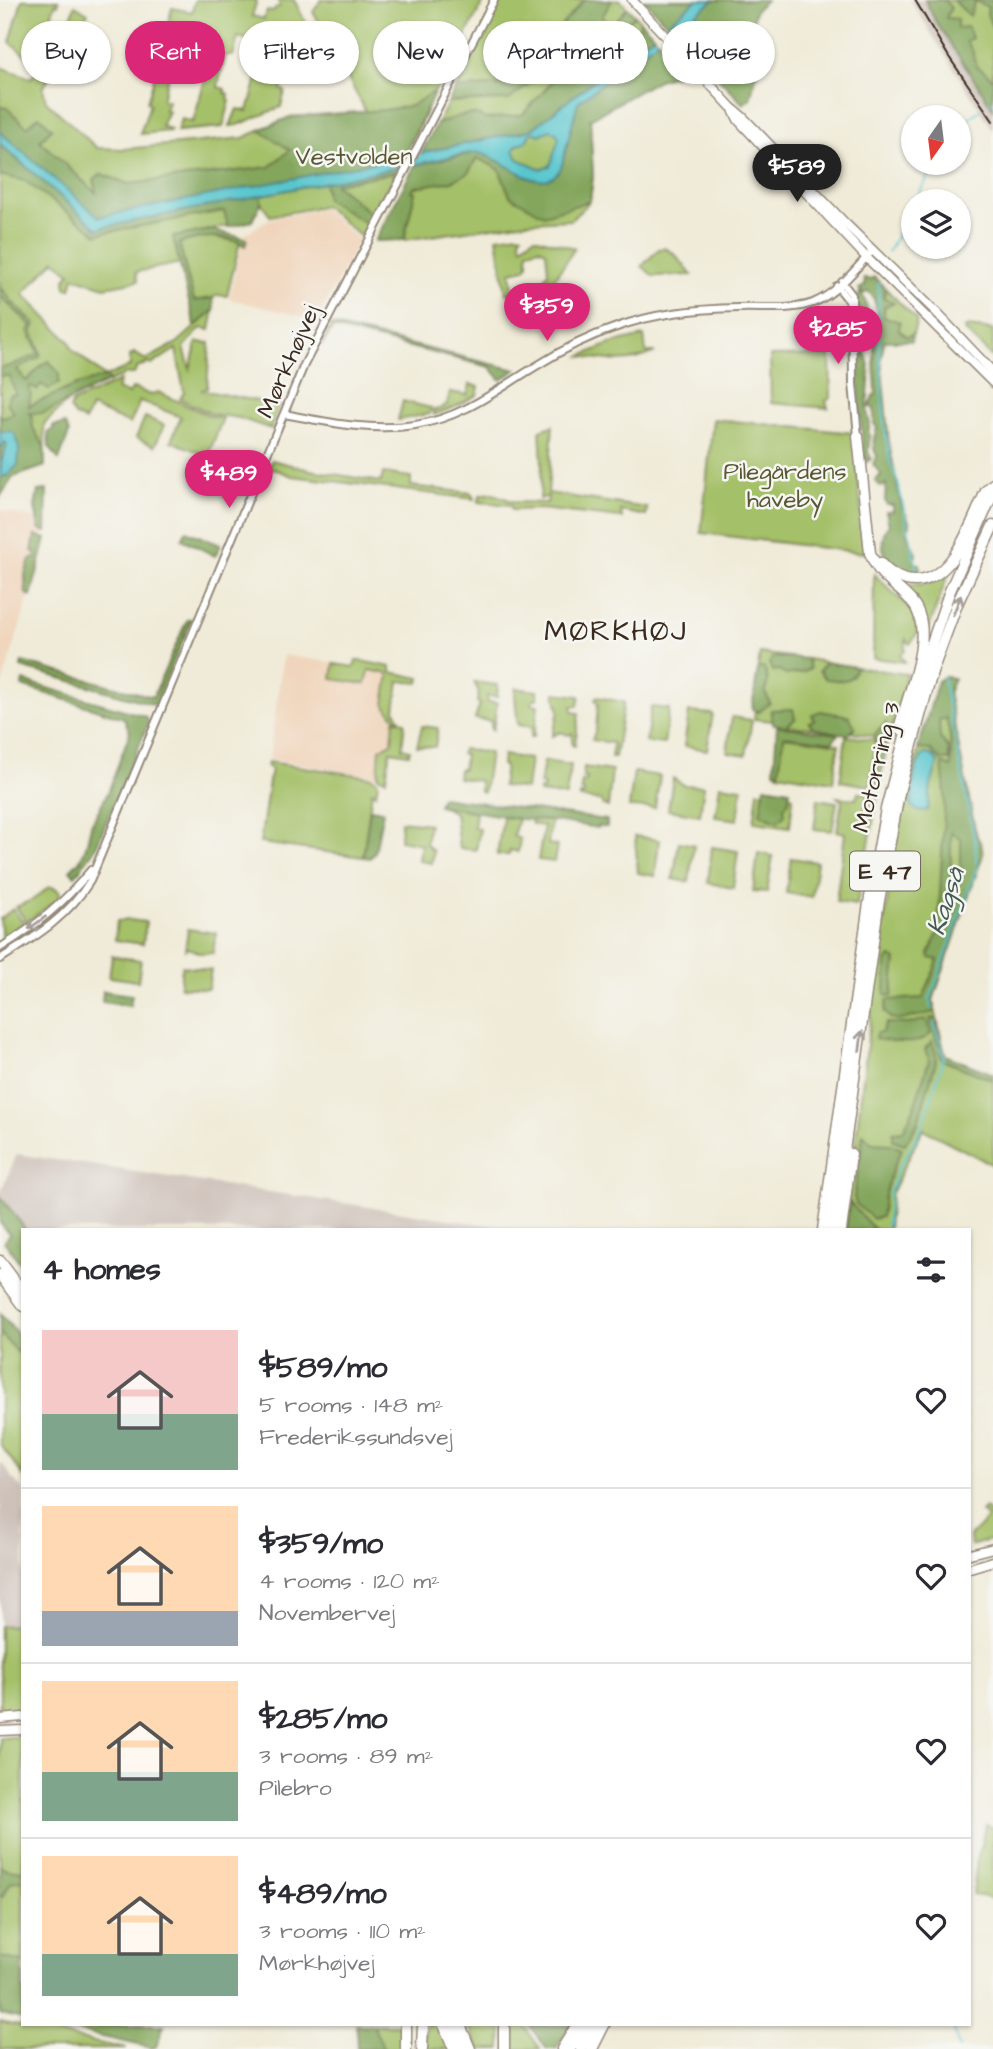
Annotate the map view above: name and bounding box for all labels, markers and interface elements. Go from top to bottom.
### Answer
chip: Buy [21,21,111,84]
chip: Rent [125,21,225,84]
chip: Filters [239,21,359,84]
chip: New [373,21,469,84]
chip: Apartment [483,21,648,84]
chip: House [662,21,775,84]
north arrow [901,105,971,175]
map controls [901,105,971,259]
park label: Vestvolden [296,140,412,174]
pin: $589 [756,144,838,204]
text: $589 [768,151,826,183]
button: layers [901,189,971,259]
pin: $359 [506,284,588,343]
text: $359 [520,290,574,322]
street label: Mørkhøjvej [249,299,329,423]
pin: $285 [797,306,879,366]
text: $285 [809,313,867,345]
pin: $489 [188,450,270,510]
park label: Pilegårdens haveby [724,455,846,518]
text: $489 [201,457,257,489]
one-way arrow [951,595,964,617]
district label: MØRKHØJ [544,612,688,651]
street label: Motorring 3 [844,699,911,836]
road number: E 47 [850,852,920,890]
water label: Kagså [918,861,975,940]
one-way arrow [28,916,47,931]
one-way arrow [854,1031,867,1053]
text: 4 homes [42,1249,161,1291]
icon: filters [912,1251,950,1289]
text: $589/mo [259,1347,387,1389]
icon: home [98,1358,182,1442]
icon: heart [912,1381,950,1419]
text: 5 rooms · 148 m² [259,1389,443,1421]
text: Frederikssundsvej [259,1421,453,1453]
text: $359/mo [259,1523,383,1565]
icon: home [98,1534,182,1618]
icon: heart [912,1557,950,1595]
text: 4 rooms · 120 m² [259,1565,440,1597]
text: Novembervej [259,1597,395,1629]
text: $285/mo [259,1698,387,1740]
icon: home [98,1709,182,1793]
icon: heart [912,1732,950,1770]
text: 3 rooms · 89 m² [259,1740,433,1772]
text: Pilebro [259,1772,332,1804]
text: $489/mo [259,1873,387,1915]
icon: home [98,1884,182,1968]
icon: heart [912,1907,950,1945]
text: 3 rooms · 110 m² [259,1915,426,1947]
text: Mørkhøjvej [259,1947,375,1979]

